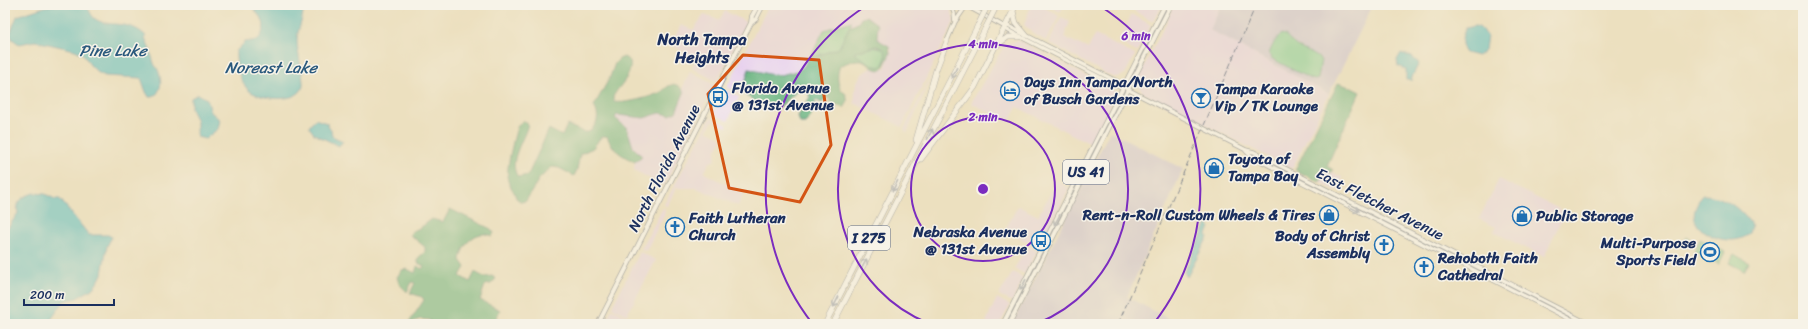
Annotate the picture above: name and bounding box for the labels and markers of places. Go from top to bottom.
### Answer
place label: Days Inn Tampa/North of Busch Gardens [1024,69,1173,112]
place label: Florida Avenue @ 131st Avenue [731,75,835,118]
place label: Tampa Karaoke Vip / TK Lounge [1215,76,1319,119]
hotel icon: Days Inn Tampa/North of Busch Gardens [999,80,1021,102]
bus stop icon: Florida Avenue @ 131st Avenue [707,86,729,108]
bar icon: Tampa Karaoke Vip / TK Lounge [1190,87,1212,109]
place label: Toyota of Tampa Bay [1228,146,1299,189]
shop icon: Toyota of Tampa Bay [1203,157,1225,179]
centre of rings [976,182,990,196]
place label: Rent-n-Roll Custom Wheels & Tires [1082,202,1316,228]
place label: Public Storage [1536,203,1634,229]
shop icon: Rent-n-Roll Custom Wheels & Tires [1318,204,1340,226]
place label: Faith Lutheran Church [688,205,786,248]
shop icon: Public Storage [1511,205,1533,227]
church icon: Faith Lutheran Church [664,216,686,238]
place label: Nebraska Avenue @ 131st Avenue [912,219,1028,262]
place label: Body of Christ Assembly [1275,223,1370,266]
bus stop icon: Nebraska Avenue @ 131st Avenue [1030,230,1052,252]
place label: Multi-Purpose Sports Field [1600,230,1698,273]
church icon: Body of Christ Assembly [1373,234,1395,256]
sports icon: Multi-Purpose Sports Field [1699,241,1721,263]
place label: Rehoboth Faith Cathedral [1437,245,1538,288]
church icon: Rehoboth Faith Cathedral [1413,256,1435,278]

